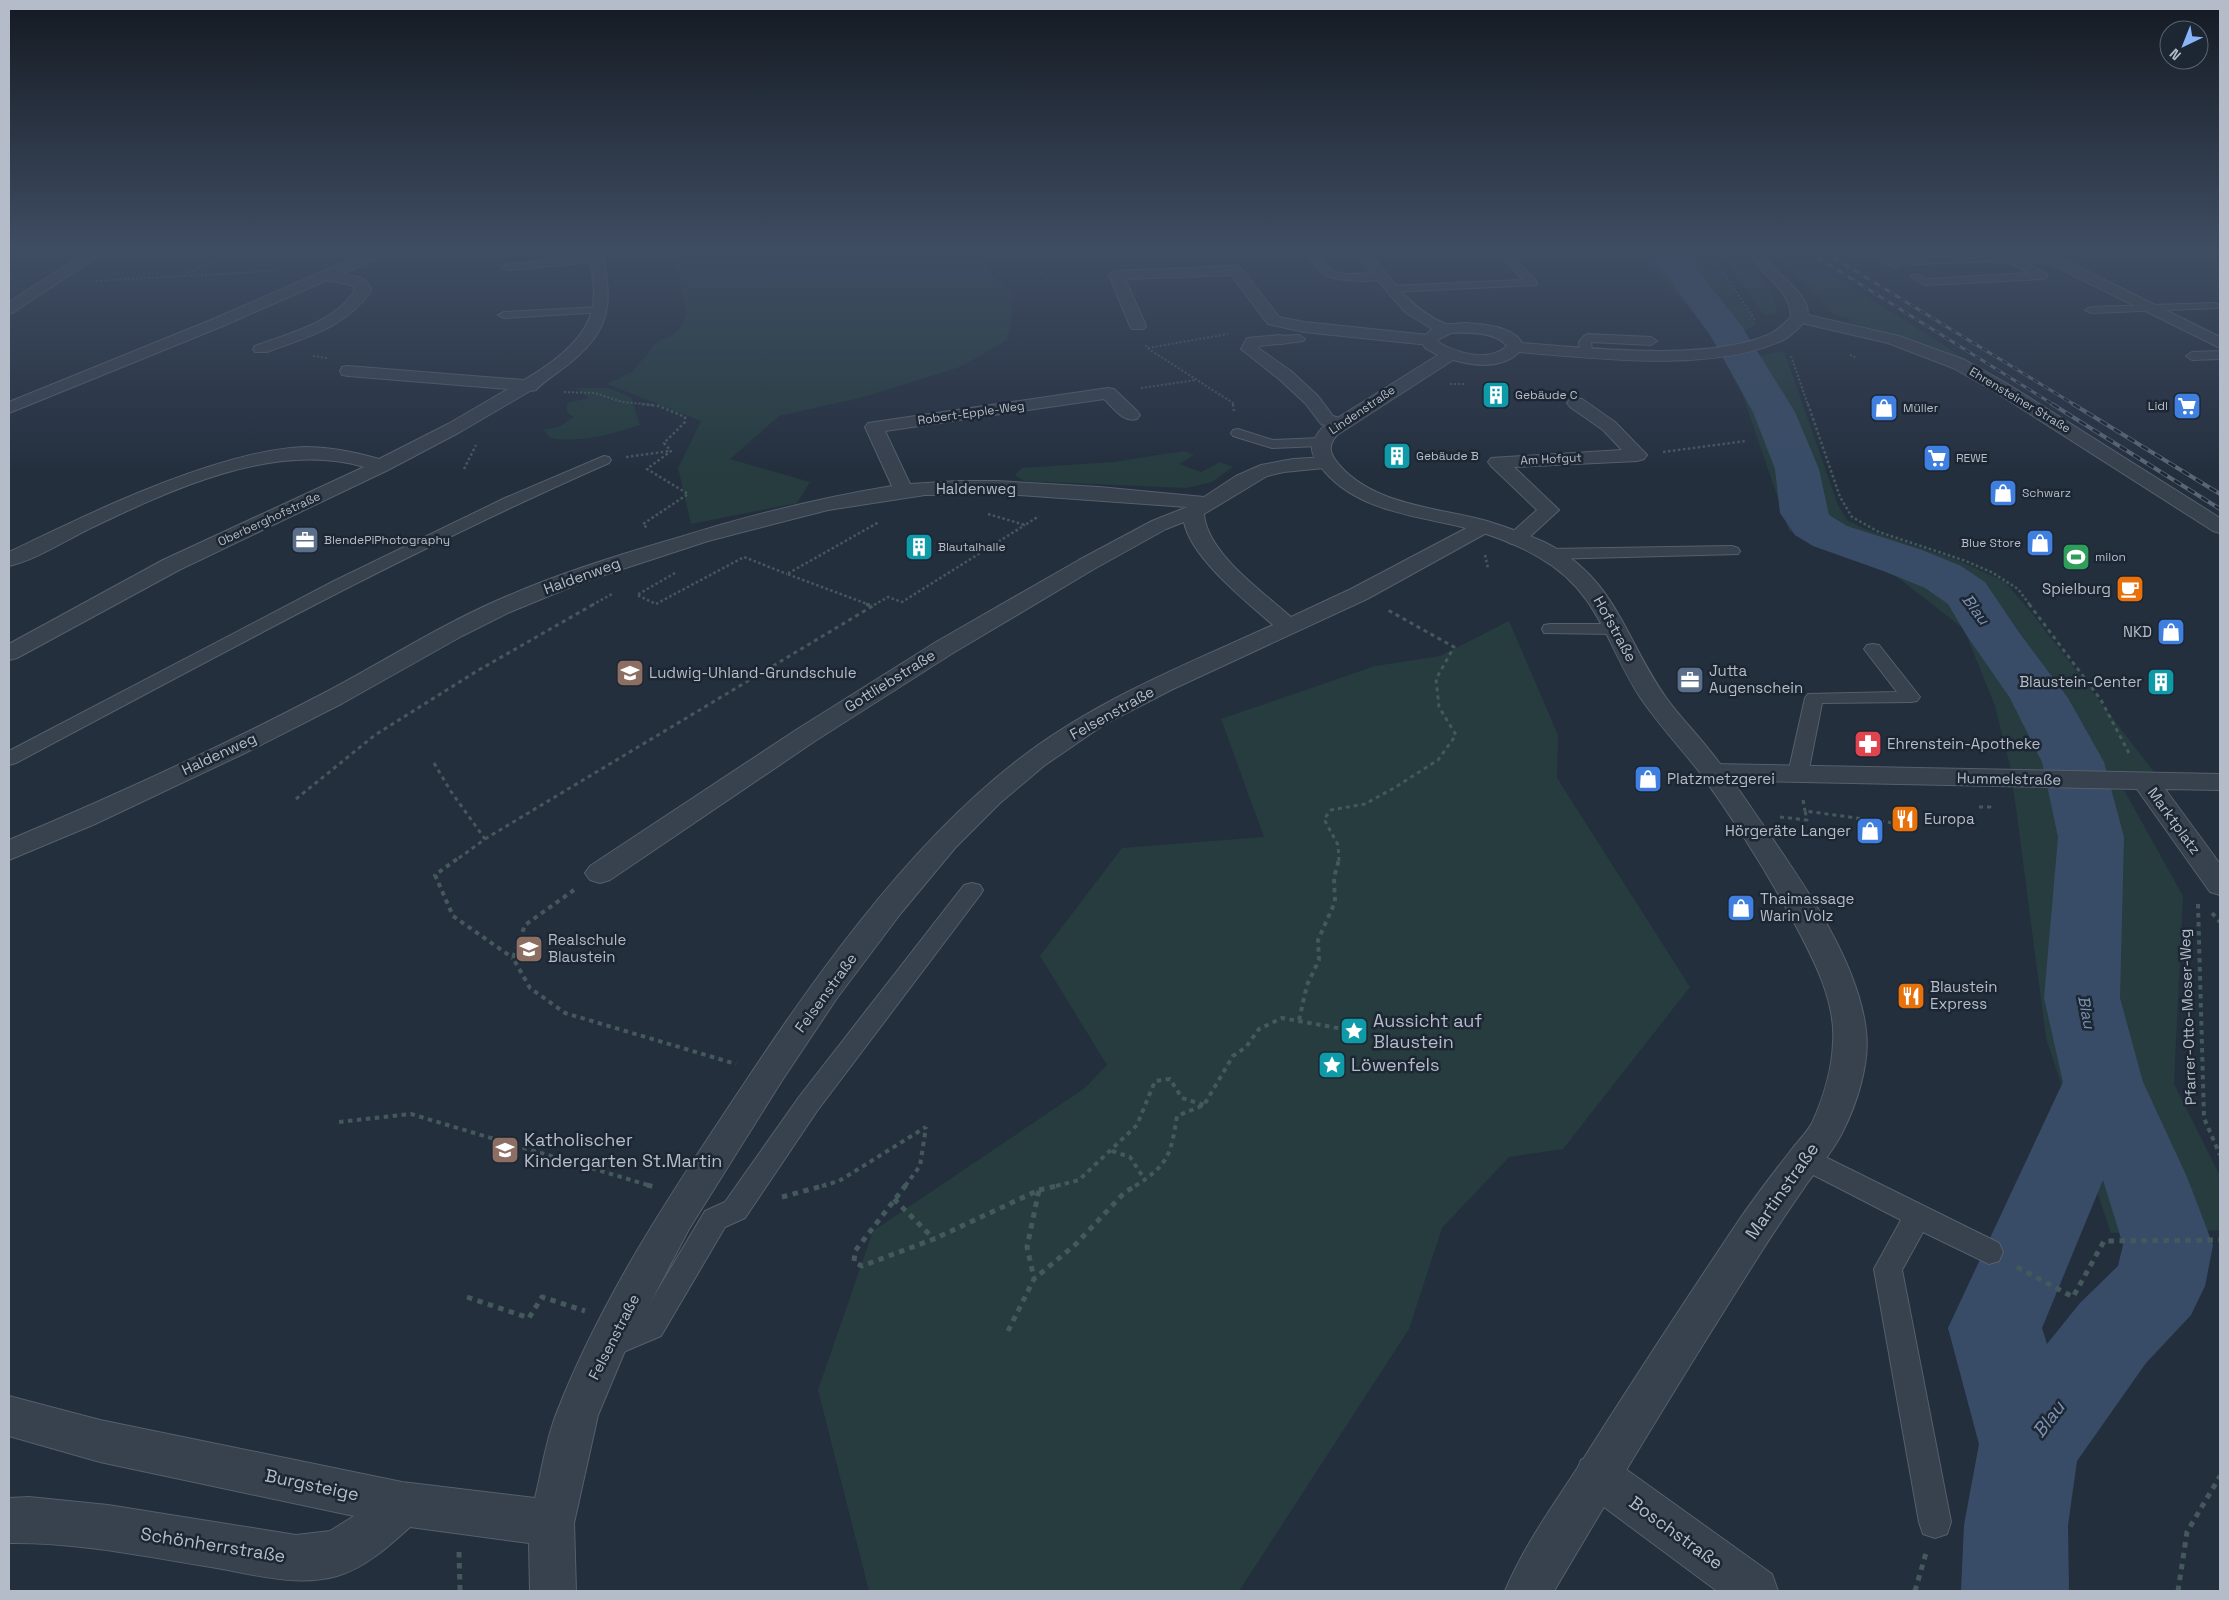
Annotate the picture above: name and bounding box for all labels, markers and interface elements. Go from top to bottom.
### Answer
north arrow [2159,20,2209,70]
text: N [2166,45,2185,64]
street label: Ehrensteiner Straße [1966,363,2074,437]
building icon: Gebäude C [1481,380,1511,410]
street label: Lindenstraße [1326,382,1398,438]
place label: Gebäude C [1515,387,1578,403]
supermarket icon: Lidl [2172,391,2202,421]
shop icon: Müller [1869,393,1899,423]
street label: Robert-Epple-Weg [917,398,1025,428]
place label: Lidl [2148,398,2168,414]
place label: Müller [1903,400,1939,416]
building icon: Gebäude B [1382,441,1412,471]
supermarket icon: REWE [1922,443,1952,473]
place label: Gebäude B [1416,448,1479,464]
street label: Am Hofgut [1520,449,1582,469]
place label: REWE [1956,450,1988,466]
shop icon: Schwarz [1988,478,2018,508]
street label: Haldenweg [936,479,1016,498]
place label: Schwarz [2022,485,2071,501]
street label: Oberberghofstraße [215,488,323,550]
office icon: BlendePiPhotography [290,525,320,555]
shop icon: Blue Store [2025,528,2055,558]
place label: BlendePiPhotography [324,532,450,548]
building icon: Blautalhalle [904,532,934,562]
place label: Blue Store [1961,535,2021,551]
place label: Blautalhalle [938,539,1006,555]
sports icon: milon [2061,542,2091,572]
place label: milon [2095,549,2126,565]
street label: Haldenweg [541,553,623,598]
cafe icon: Spielburg [2115,574,2145,604]
place label: Spielburg [2042,579,2111,598]
water label: Blau [1957,590,1995,630]
street label: Hofstraße [1590,593,1641,665]
shop icon: NKD [2156,617,2186,647]
place label: NKD [2123,622,2152,641]
street label: Gottliebstraße [841,645,939,716]
school or university icon: Ludwig-Uhland-Grundschule [615,658,645,688]
place label: Jutta Augenschein [1709,661,1803,697]
place label: Ludwig-Uhland-Grundschule [649,663,857,682]
office icon: Jutta Augenschein [1675,665,1705,695]
building icon: Blaustein-Center [2146,667,2176,697]
place label: Blaustein-Center [2019,672,2142,691]
street label: Felsenstraße [1066,682,1157,744]
street label: Haldenweg [178,728,259,779]
pharmacy icon: Ehrenstein-Apotheke [1853,729,1883,759]
place label: Ehrenstein-Apotheke [1887,734,2041,753]
shop icon: Platzmetzgerei [1633,764,1663,794]
street label: Hummelstraße [1957,768,2061,789]
place label: Platzmetzgerei [1667,769,1775,788]
street label: Marktplatz [2144,783,2205,858]
restaurant icon: Europa [1890,804,1920,834]
place label: Europa [1924,809,1975,828]
shop icon: Hörgeräte Langer [1855,816,1885,846]
place label: Hörgeräte Langer [1725,821,1851,840]
place label: Thaimassage Warin Volz [1760,889,1855,925]
shop icon: Thaimassage Warin Volz [1726,893,1756,923]
street label: Pfarrer-Otto-Moser-Weg [2175,929,2200,1106]
place label: Realschule Blaustein [548,930,626,966]
school or university icon: Realschule Blaustein [514,934,544,964]
street label: Felsenstraße [790,949,861,1036]
place label: Blaustein Express [1930,977,1997,1013]
restaurant icon: Blaustein Express [1896,981,1926,1011]
water label: Blau [2073,994,2100,1032]
place label: Aussicht auf Blaustein [1373,1009,1482,1053]
place icon: Aussicht auf Blaustein [1339,1016,1369,1046]
place icon: Löwenfels [1317,1050,1347,1080]
place label: Löwenfels [1351,1053,1439,1076]
place label: Katholischer Kindergarten St.Martin [524,1128,722,1172]
school or university icon: Katholischer Kindergarten St.Martin [490,1135,520,1165]
street label: Martinstraße [1740,1138,1823,1244]
street label: Felsenstraße [584,1291,643,1383]
water label: Blau [2027,1395,2071,1443]
street label: Burgsteige [263,1463,361,1506]
street label: Boschstraße [1625,1491,1728,1574]
street label: Schönherrstraße [139,1522,287,1567]

